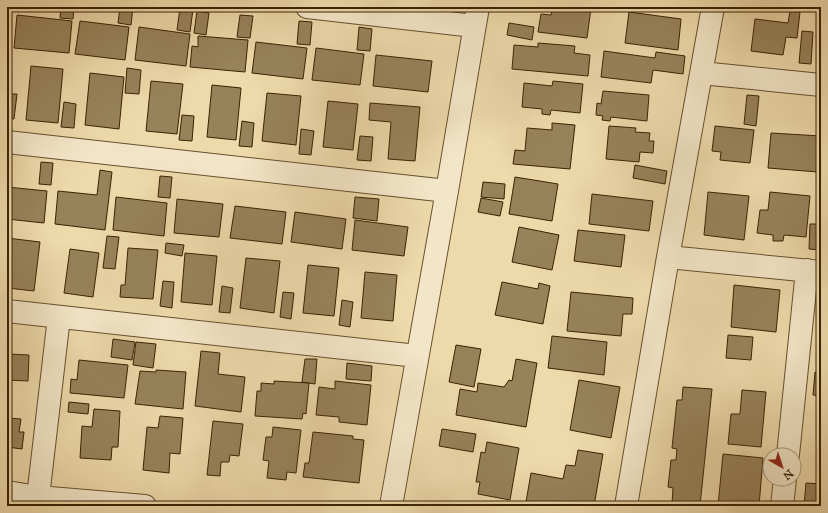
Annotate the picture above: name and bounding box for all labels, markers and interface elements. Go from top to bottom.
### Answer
north arrow [762,447,802,487]
text: N [780,466,796,483]

